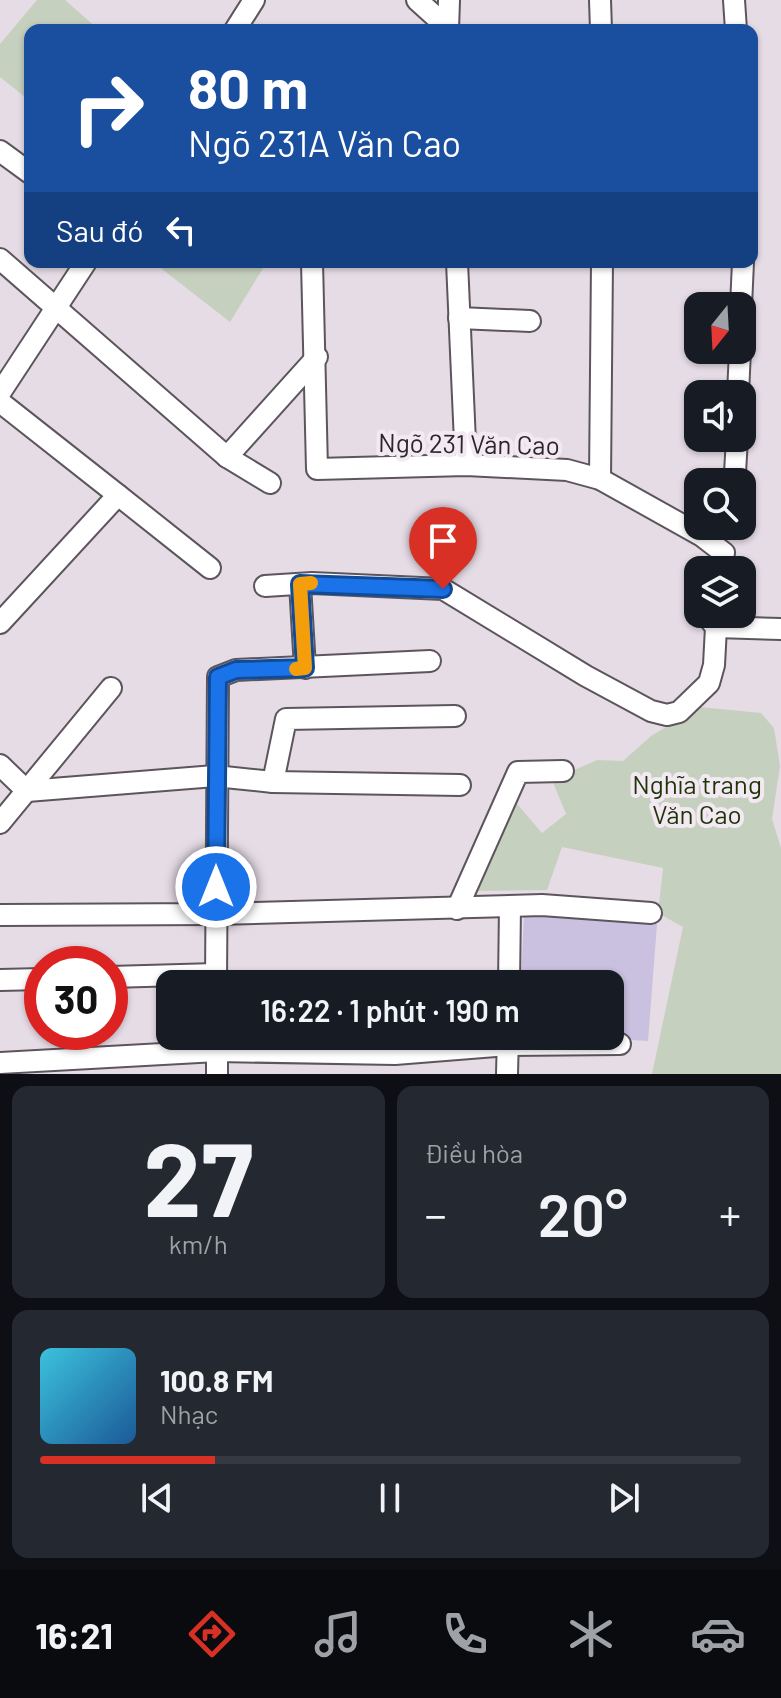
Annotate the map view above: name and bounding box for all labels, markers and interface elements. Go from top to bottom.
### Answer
text: 80 m [188,53,308,120]
icon: right [56,56,160,160]
text: Ngõ 231A Văn Cao [188,121,461,164]
icon: left [159,208,203,252]
text: Sau đó [56,212,143,248]
north arrow [684,292,756,364]
map controls [684,292,756,628]
button: sound [684,380,756,452]
street label: Ngõ 231 Văn Cao [378,426,560,460]
button: search [684,468,756,540]
pin [409,507,477,589]
icon: arrive [421,519,465,563]
button: layers [684,556,756,628]
park label: Nghĩa trang Văn Cao [632,768,762,829]
position arrow [174,845,258,929]
speed limit sign: 30 [24,946,128,1050]
text: 16:22 · 1 phút · 190 m [260,992,520,1028]
text: 27 [143,1113,253,1238]
text: Điều hòa [425,1137,523,1168]
text: 20° [538,1177,628,1249]
text: − [425,1187,447,1240]
text: + [719,1187,741,1240]
text: km/h [169,1228,228,1259]
text: 100.8 FM [160,1362,273,1398]
text: Nhạc [160,1398,218,1429]
icon: previous [135,1476,179,1520]
icon: pause [368,1476,412,1520]
icon: next [602,1476,646,1520]
icon: directions [184,1606,240,1662]
icon: music [310,1606,366,1662]
icon: phone [437,1606,493,1662]
icon: climate [563,1606,619,1662]
icon: car [690,1606,746,1662]
text: 16:21 [35,1613,113,1656]

